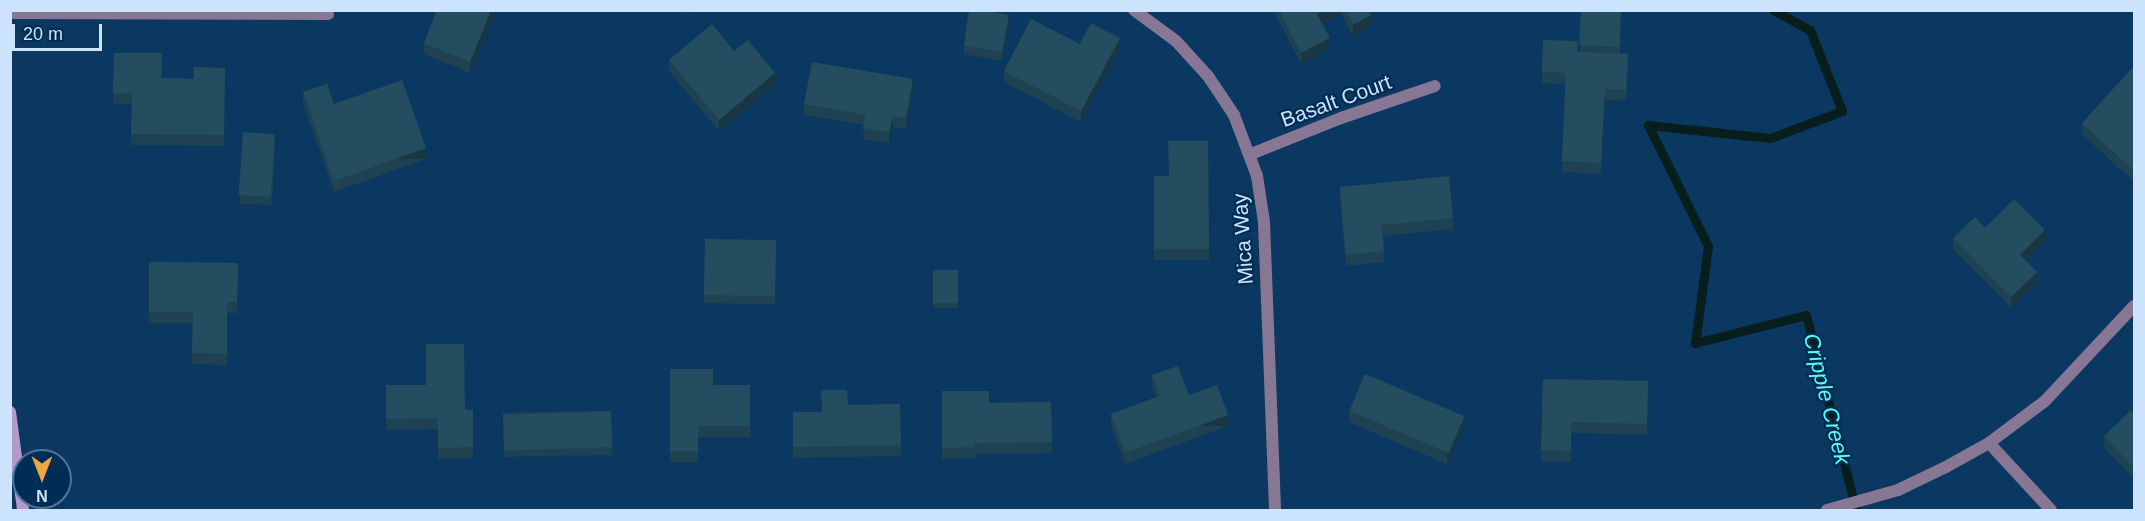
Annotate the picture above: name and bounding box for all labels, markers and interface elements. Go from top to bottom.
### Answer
scale bar [15,12,105,50]
text: 20 m [23,24,63,44]
street label: Basalt Court [1277,69,1395,133]
street label: Mica Way [1227,193,1259,285]
water label: Cripple Creek [1798,331,1856,467]
north arrow [12,449,72,509]
text: N [36,487,48,504]

